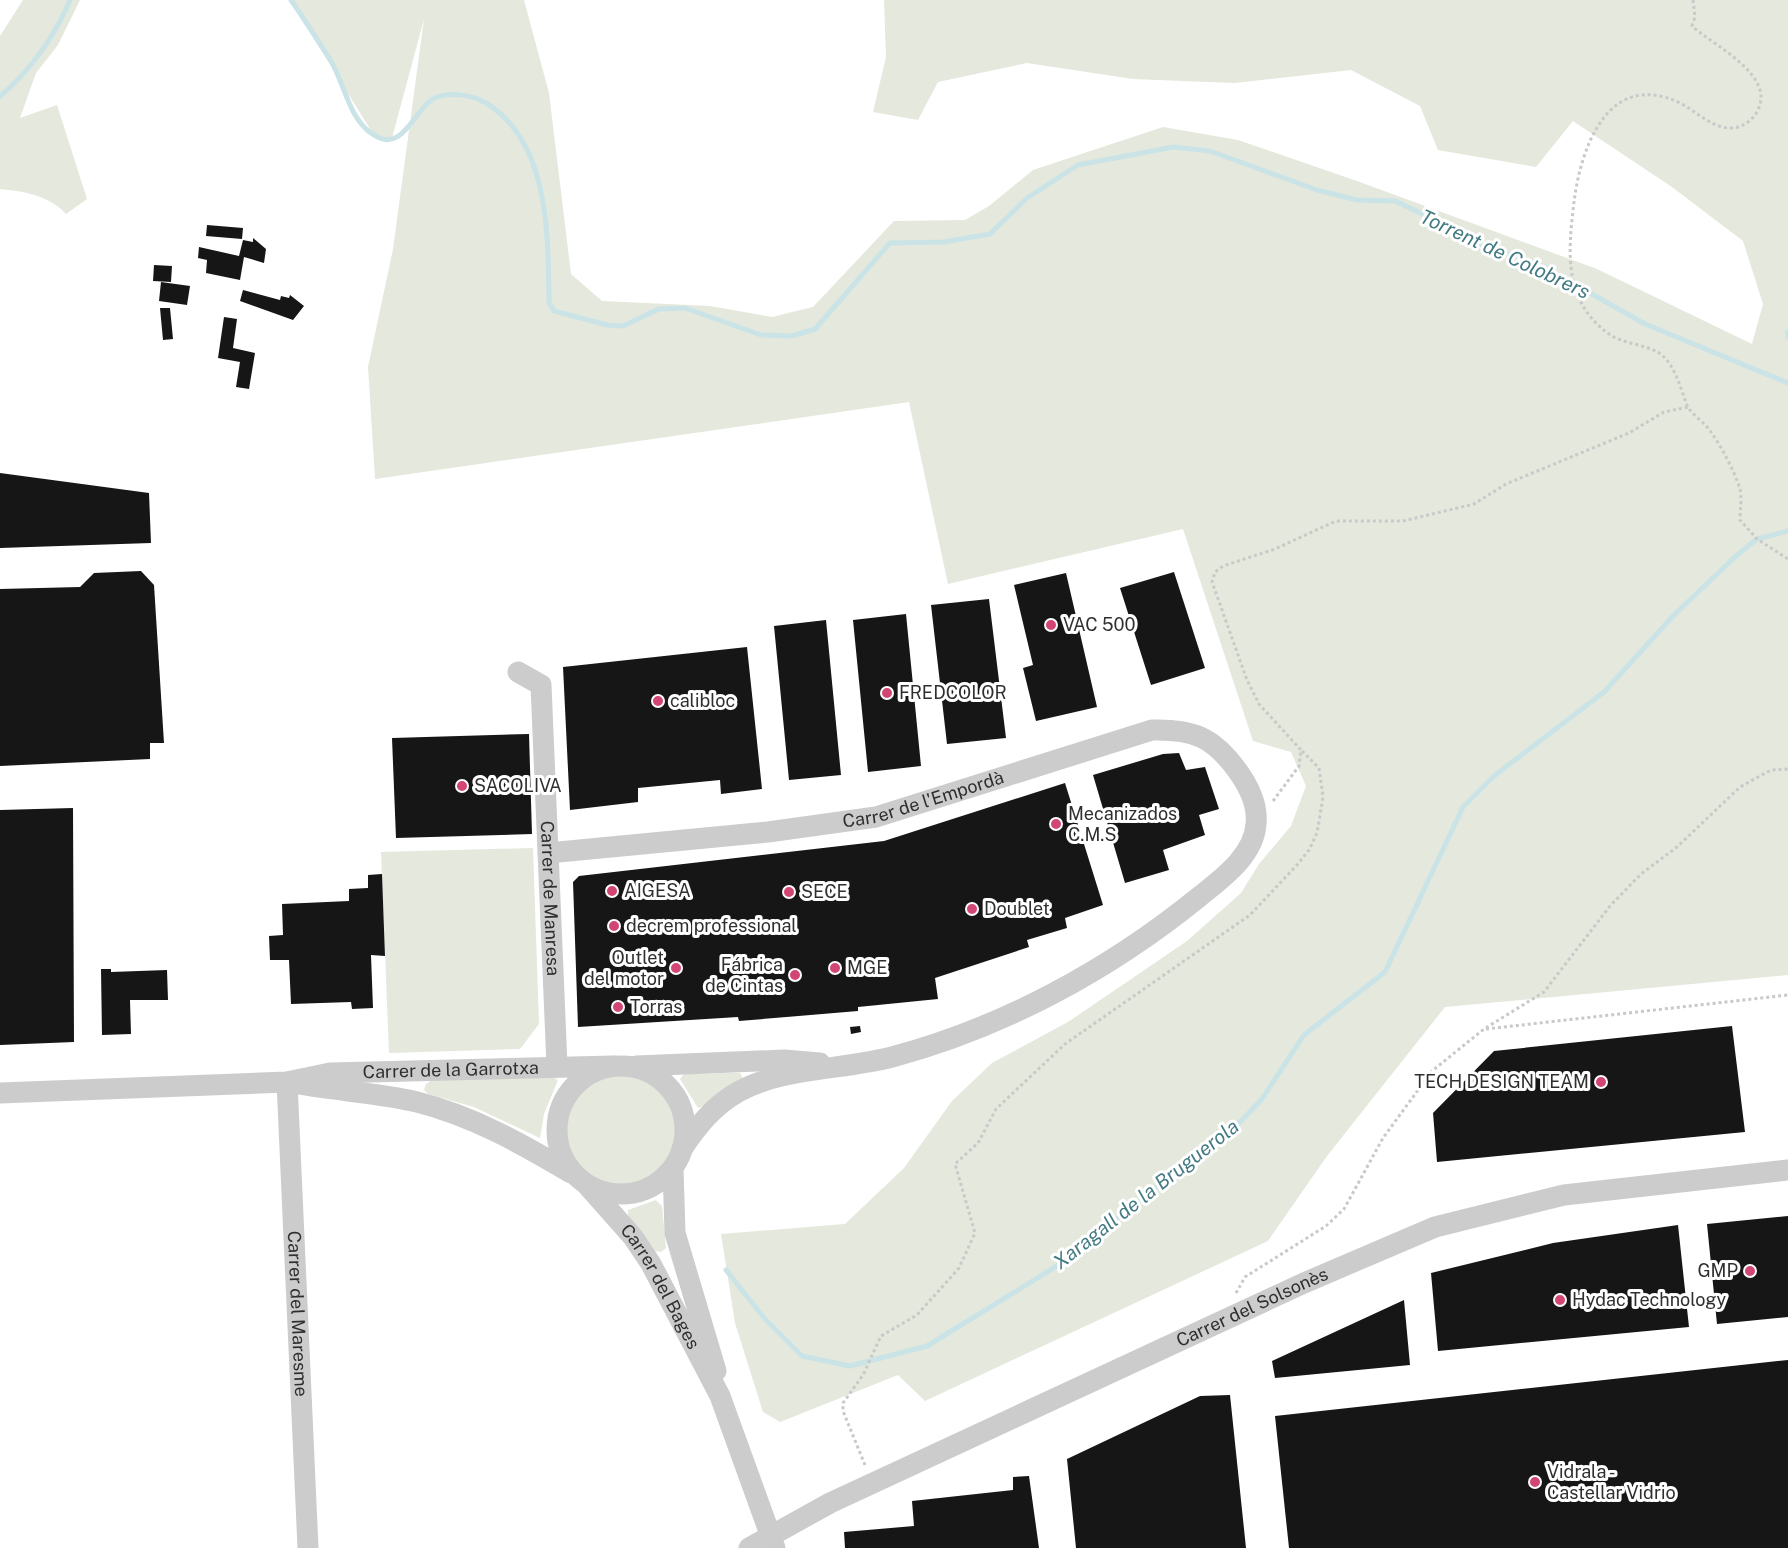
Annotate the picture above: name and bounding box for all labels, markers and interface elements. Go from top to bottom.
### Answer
water label: Torrent de Colobrers [1416,204,1594,304]
place label: VAC 500 [1063,614,1135,635]
marker: VAC 500 [1044,618,1058,632]
place label: FREDCOLOR [899,682,1007,703]
marker: FREDCOLOR [880,686,894,700]
place label: calibloc [670,690,735,711]
marker: calibloc [651,694,665,708]
street label: Carrer de l'Empordà [841,766,1006,832]
place label: SACOLIVA [474,775,562,796]
marker: SACOLIVA [455,779,469,793]
place label: Mecanizados C.M.S [1068,803,1177,845]
marker: Mecanizados C.M.S [1049,817,1063,831]
street label: Carrer de Manresa [537,820,564,976]
place label: AIGESA [624,880,691,901]
place label: SECE [801,881,848,902]
marker: AIGESA [605,884,619,898]
marker: SECE [782,885,796,899]
place label: Doublet [984,898,1050,919]
marker: Doublet [965,902,979,916]
place label: decrem professional [626,915,797,936]
marker: decrem professional [607,919,621,933]
place label: Outlet del motor [584,947,664,989]
place label: Fábrica de Cintas [705,954,783,996]
place label: MGE [847,957,887,978]
marker: Outlet del motor [669,961,683,975]
marker: MGE [828,961,842,975]
marker: Fábrica de Cintas [788,968,802,982]
place label: Torras [630,996,682,1017]
marker: Torras [611,1000,625,1014]
street label: Carrer de la Garrotxa [362,1057,539,1082]
place label: TECH DESIGN TEAM [1414,1071,1589,1092]
marker: TECH DESIGN TEAM [1594,1075,1608,1089]
water label: Xaragall de la Bruguerola [1049,1114,1243,1274]
street label: Carrer del Bages [616,1219,704,1352]
street label: Carrer del Maresme [284,1230,312,1397]
place label: GMP [1697,1260,1738,1281]
street label: Carrer del Solsonès [1173,1263,1331,1351]
marker: GMP [1743,1264,1757,1278]
place label: Hydac Technology [1572,1289,1727,1310]
marker: Hydac Technology [1553,1293,1567,1307]
place label: Vidrala - Castellar Vidrio [1547,1461,1676,1503]
marker: Vidrala - Castellar Vidrio [1528,1475,1542,1489]

